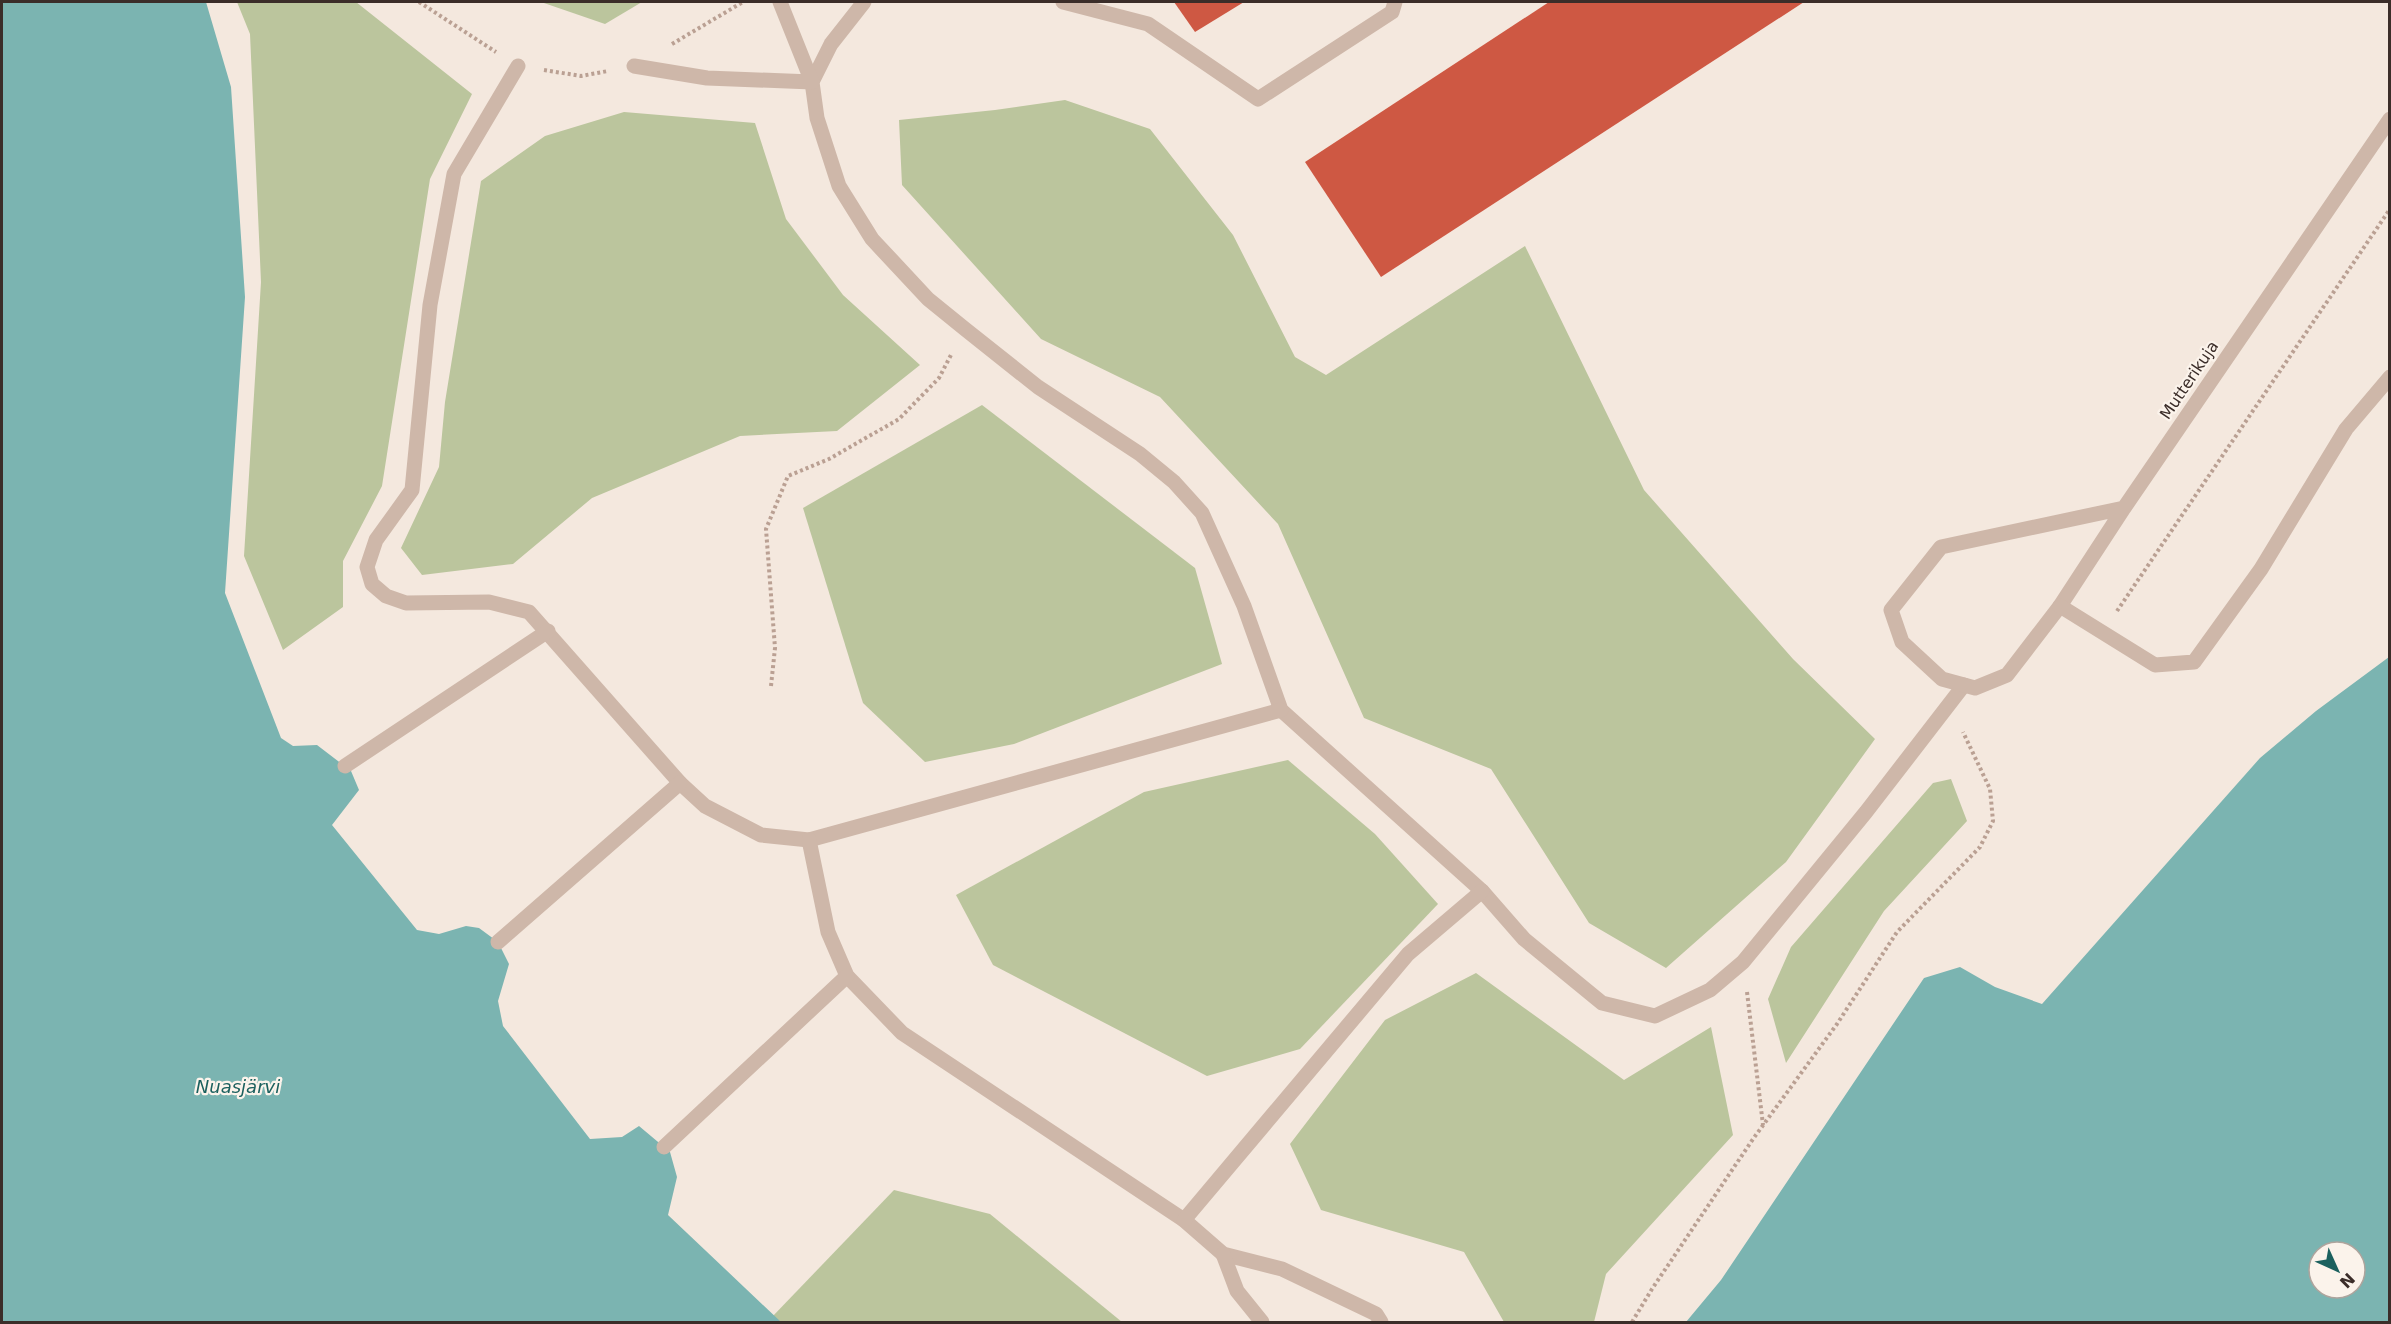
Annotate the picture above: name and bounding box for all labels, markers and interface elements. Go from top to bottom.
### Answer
street label: Mutterikuja [2156,337,2222,423]
water label: Nuasjärvi [196,1076,280,1097]
north arrow [2307,1240,2367,1300]
text: N [2336,1269,2359,1292]

